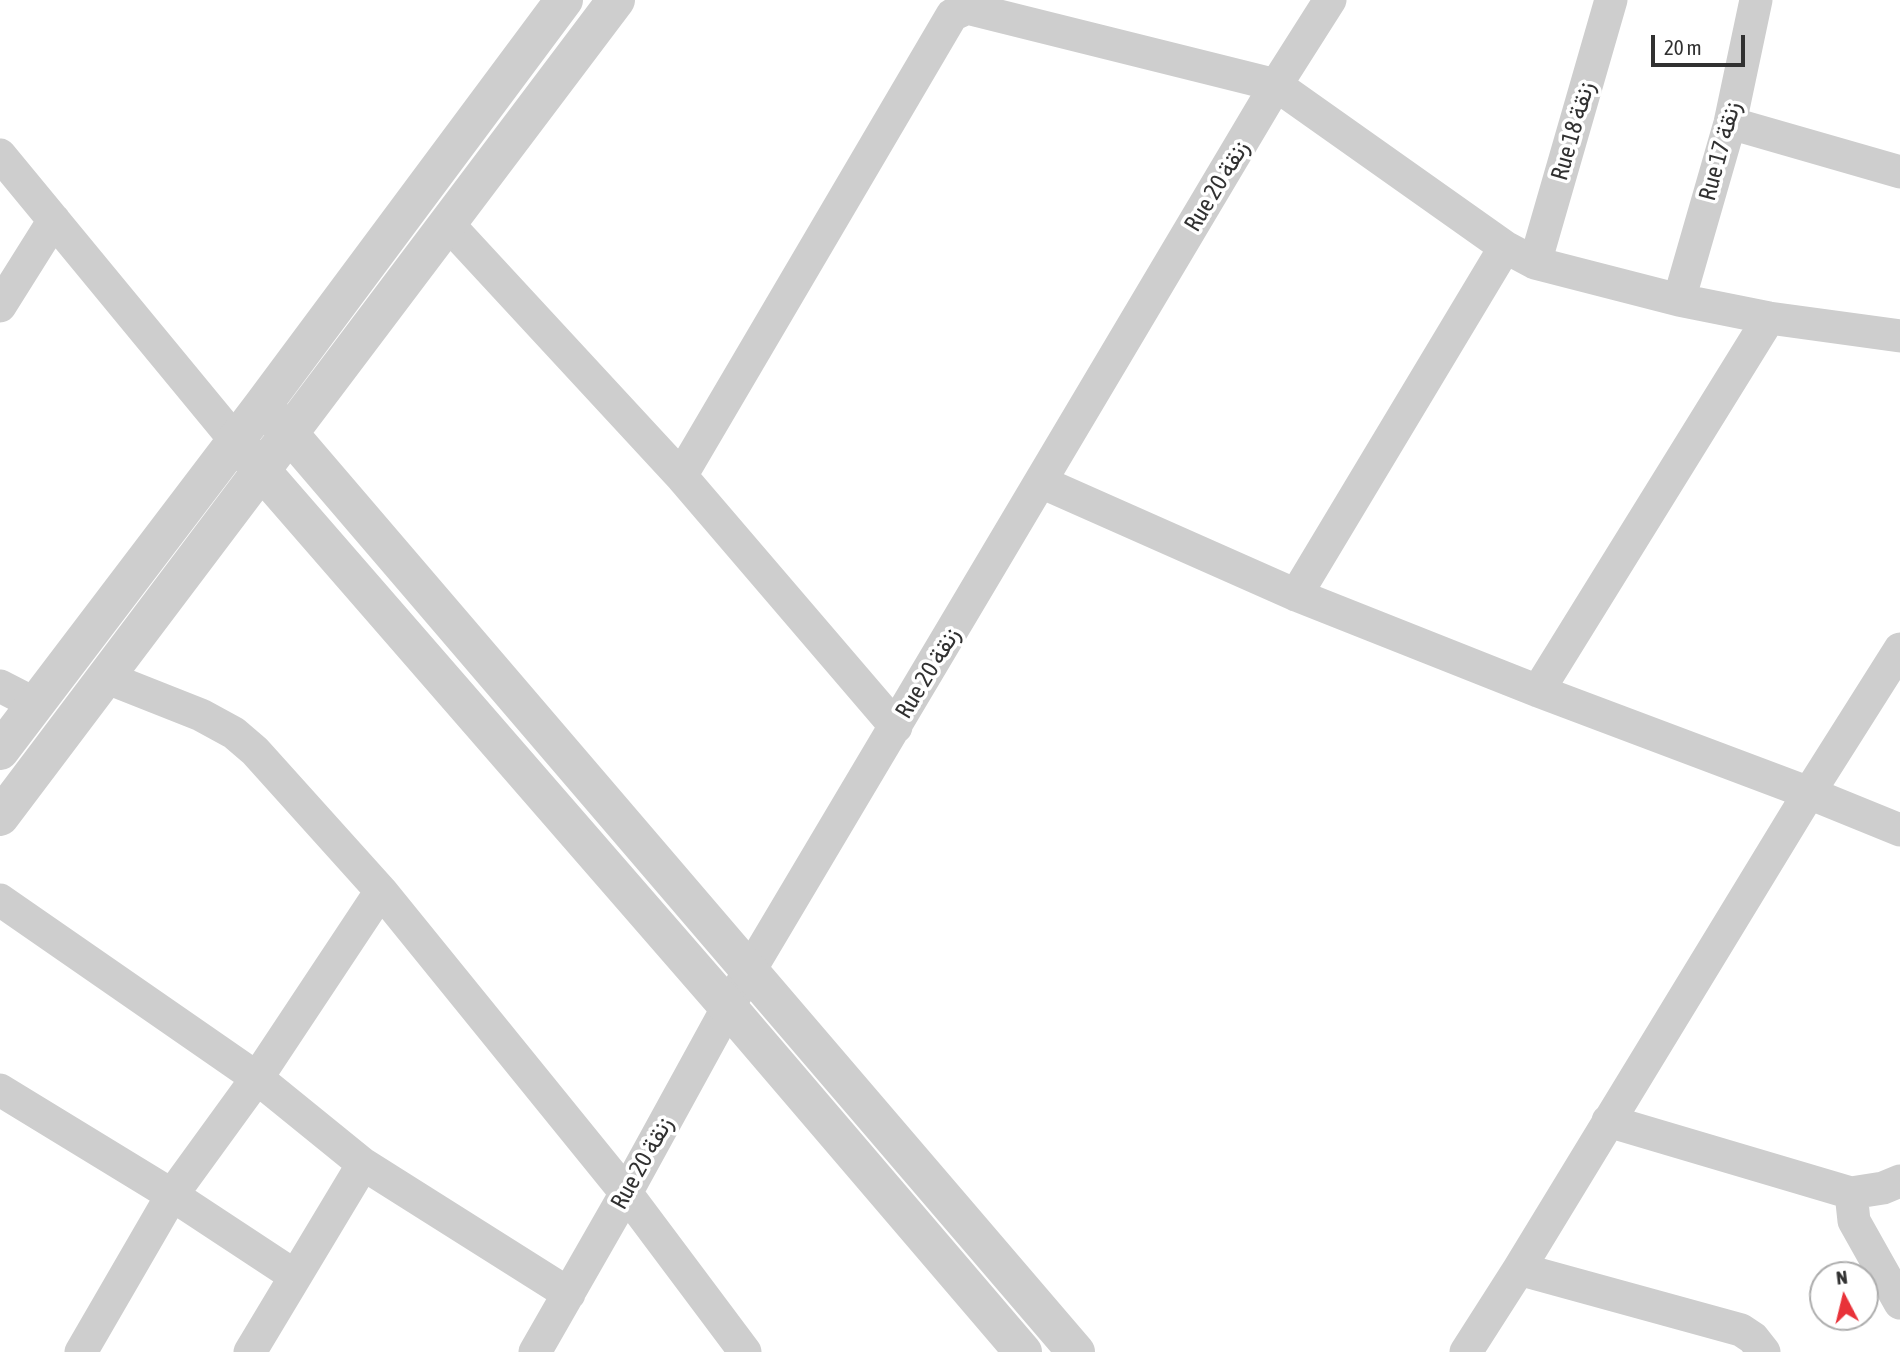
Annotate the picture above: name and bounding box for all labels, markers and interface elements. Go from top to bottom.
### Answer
scale bar [1655,21,1750,65]
text: 20 m [1664,35,1702,59]
street label: Rue 18 زنقة [1545,78,1601,184]
street label: Rue 17 زنقة [1693,98,1747,204]
street label: Rue 20 زنقة [1179,135,1255,237]
street label: Rue 20 زنقة [890,622,966,724]
street label: Rue 20 زنقة [605,1112,679,1214]
north arrow [1809,1261,1879,1331]
text: N [1835,1266,1849,1289]

